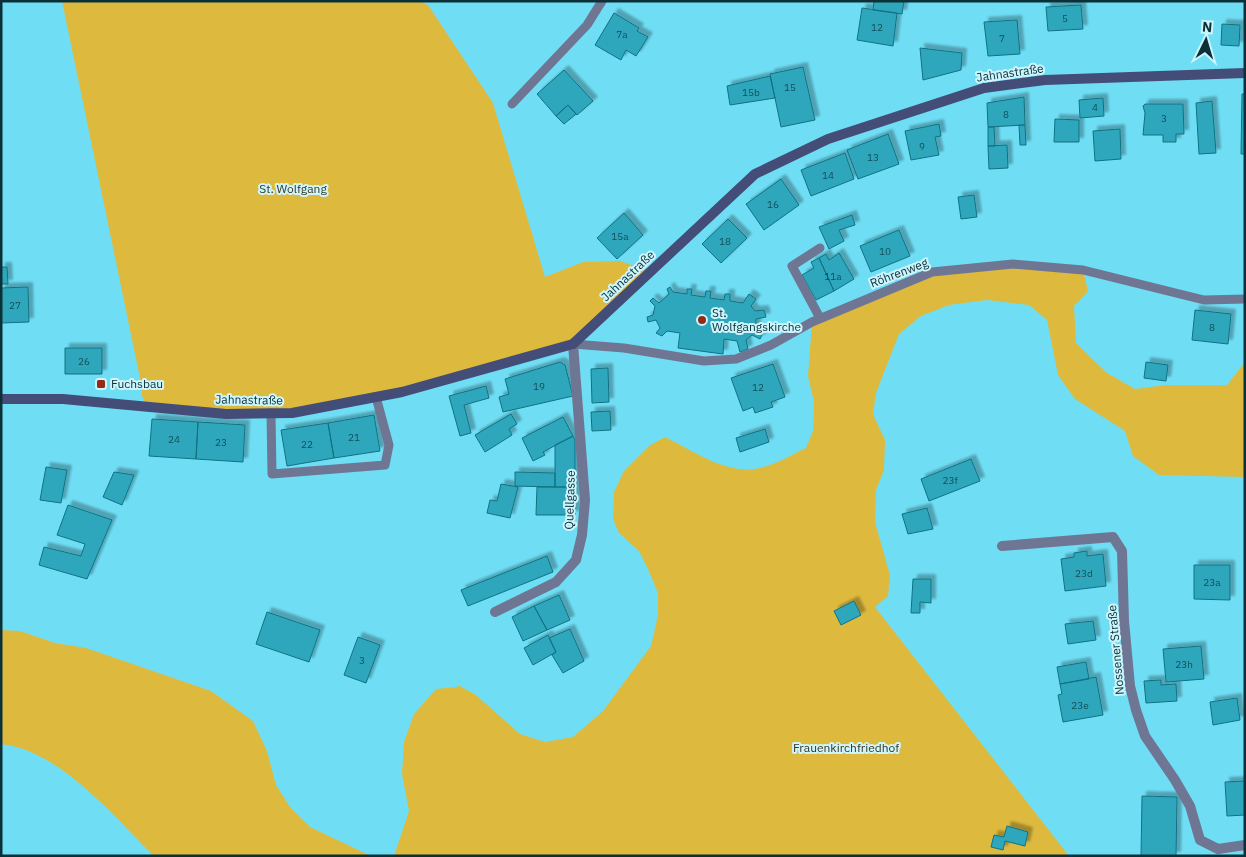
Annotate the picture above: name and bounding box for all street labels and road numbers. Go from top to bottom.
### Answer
street label: Jahnastraße [975,60,1045,85]
street label: Jahnastraße [598,247,658,304]
street label: Röhrenweg [868,254,931,290]
street label: Jahnastraße [215,391,283,408]
street label: Quellgasse [561,470,578,530]
street label: Nossener Straße [1104,604,1127,696]

